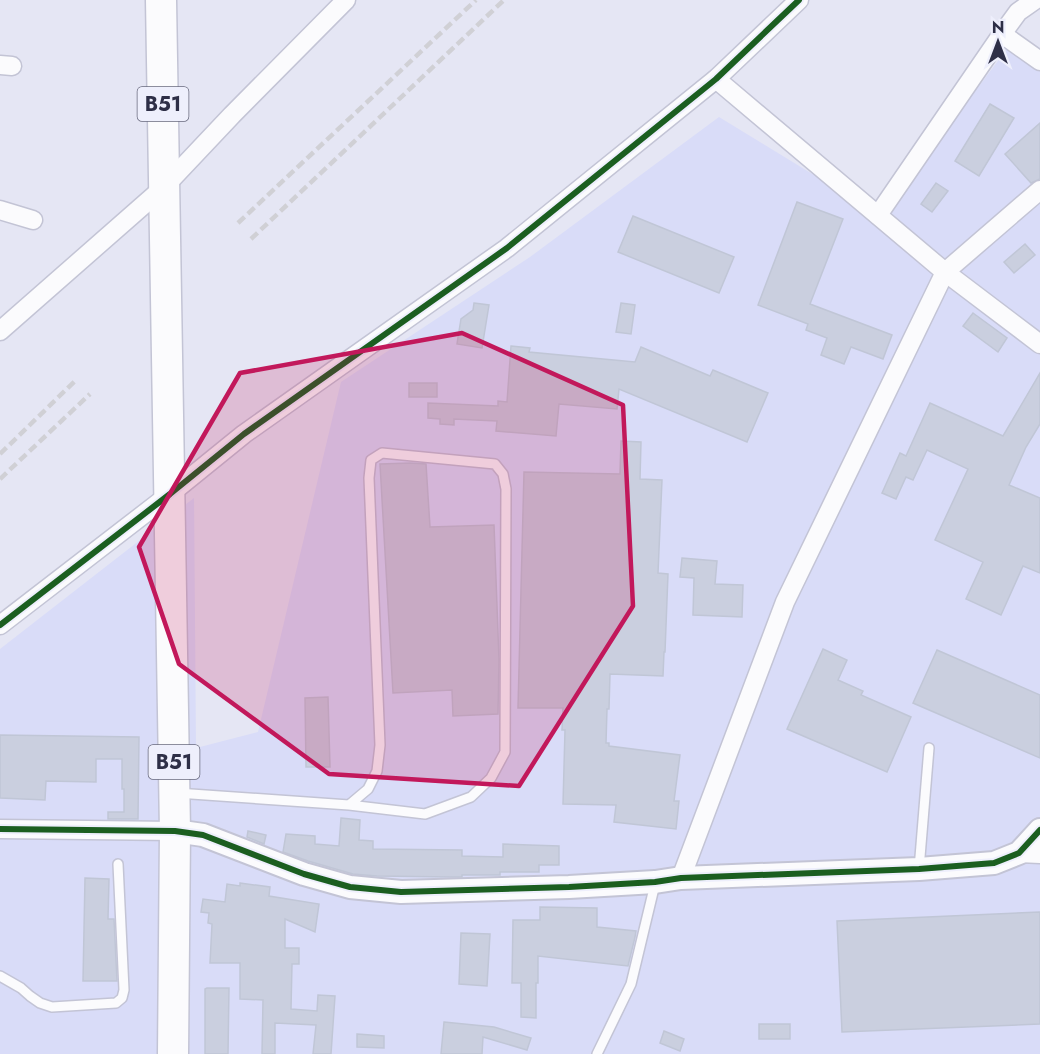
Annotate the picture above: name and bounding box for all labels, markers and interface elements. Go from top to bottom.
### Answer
north arrow [968,12,1028,72]
text: N [992,16,1004,39]
road number: B51 [138,87,188,121]
road number: B51 [148,745,200,779]

